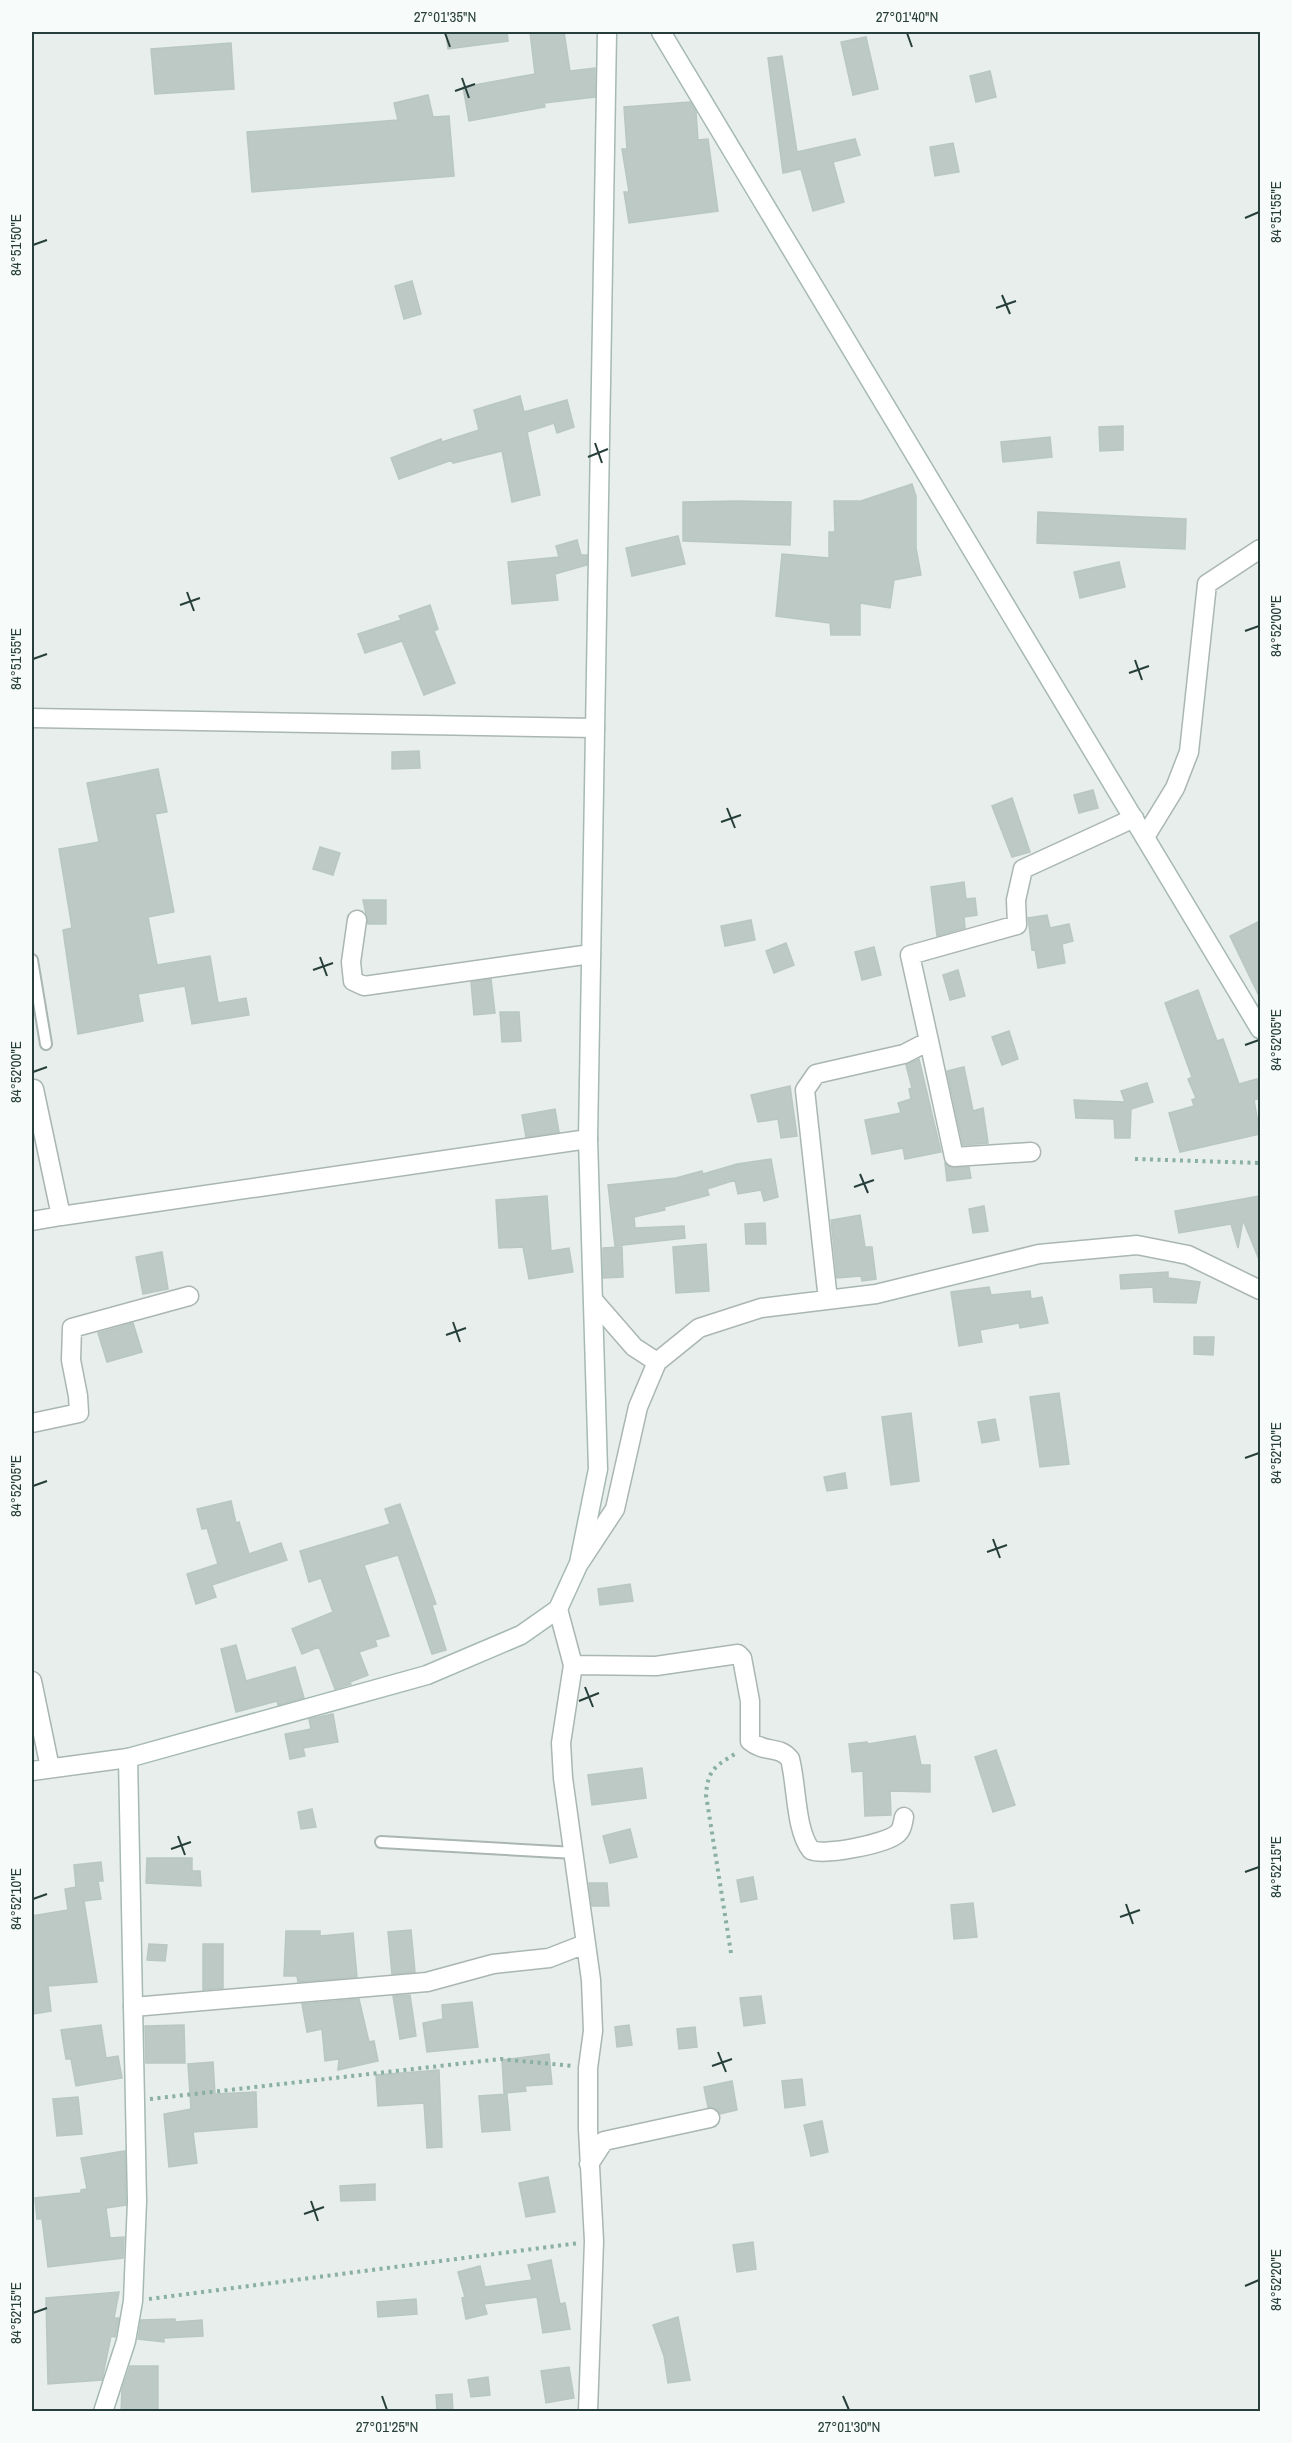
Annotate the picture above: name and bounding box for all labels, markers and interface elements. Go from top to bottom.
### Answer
text: 27°01'35"N [414,6,476,27]
text: 27°01'40"N [876,6,938,27]
text: 84°51'55"E [1265,181,1286,243]
text: 84°51'50"E [5,214,26,276]
text: 84°52'00"E [1265,595,1286,657]
text: 84°51'55"E [5,628,26,690]
text: 84°52'05"E [1265,1009,1286,1071]
text: 84°52'00"E [5,1041,26,1103]
text: 84°52'10"E [1265,1422,1286,1484]
text: 84°52'05"E [5,1455,26,1517]
text: 84°52'15"E [1265,1836,1286,1898]
text: 84°52'10"E [5,1868,26,1930]
text: 84°52'20"E [1265,2249,1286,2311]
text: 84°52'15"E [5,2282,26,2344]
text: 27°01'25"N [356,2416,418,2437]
text: 27°01'30"N [818,2416,880,2437]

